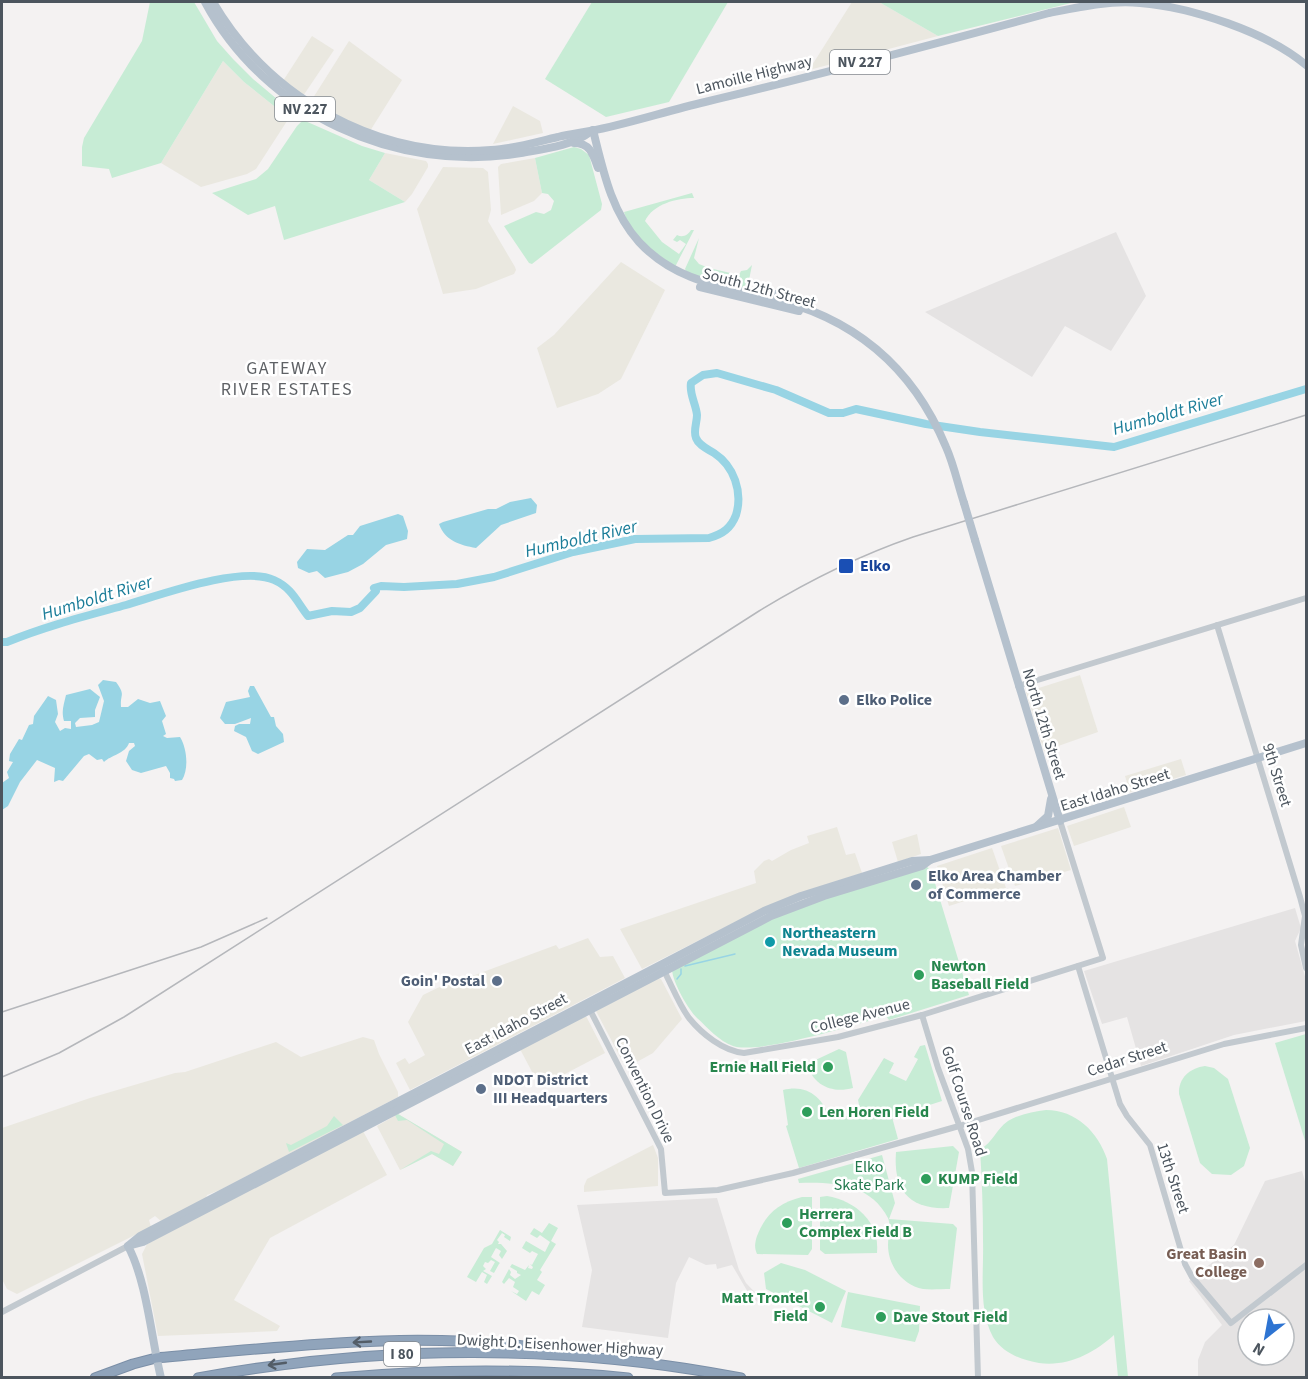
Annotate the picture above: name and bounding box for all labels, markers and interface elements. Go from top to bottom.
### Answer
street label: Lamoille Highway [694,50,815,100]
road number: NV 227 [830,50,890,74]
road number: NV 227 [275,97,335,121]
street label: South 12th Street [700,262,819,314]
district label: GATEWAY RIVER ESTATES [221,356,353,402]
water label: Humboldt River [1110,386,1227,442]
water label: Humboldt River [522,514,640,564]
place label: Elko [860,555,891,577]
marker: Elko [837,557,855,575]
water label: Humboldt River [39,569,156,627]
street label: North 12th Street [1017,666,1072,783]
place label: Elko Police [856,689,932,711]
marker: Elko Police [837,693,851,707]
street label: 9th Street [1257,741,1297,810]
street label: East Idaho Street [1058,763,1173,817]
place label: Elko Area Chamber of Commerce [928,865,1062,905]
marker: Elko Area Chamber of Commerce [909,878,923,892]
place label: Northeastern Nevada Museum [782,922,898,962]
marker: Northeastern Nevada Museum [763,935,777,949]
place label: Newton Baseball Field [931,955,1029,995]
marker: Newton Baseball Field [912,968,926,982]
place label: Goin' Postal [401,970,485,992]
marker: Goin' Postal [490,974,504,988]
street label: East Idaho Street [461,987,572,1060]
street label: College Avenue [808,993,912,1039]
street label: Convention Drive [610,1033,680,1147]
street label: Cedar Street [1084,1036,1170,1082]
street label: Golf Course Road [936,1043,992,1159]
place label: Ernie Hall Field [709,1056,816,1078]
marker: Ernie Hall Field [821,1060,835,1074]
place label: NDOT District III Headquarters [493,1069,608,1109]
marker: NDOT District III Headquarters [474,1082,488,1096]
place label: Len Horen Field [819,1101,929,1123]
marker: Len Horen Field [800,1105,814,1119]
street label: 13th Street [1151,1140,1195,1217]
park label: Elko Skate Park [834,1156,904,1196]
place label: KUMP Field [938,1168,1018,1190]
marker: KUMP Field [919,1172,933,1186]
place label: Herrera Complex Field B [799,1203,912,1243]
marker: Herrera Complex Field B [780,1216,794,1230]
place label: Great Basin College [1166,1243,1247,1283]
marker: Great Basin College [1252,1256,1266,1270]
place label: Matt Trontel Field [721,1287,808,1327]
marker: Matt Trontel Field [813,1300,827,1314]
place label: Dave Stout Field [893,1306,1008,1328]
north arrow [1236,1307,1296,1367]
marker: Dave Stout Field [874,1310,888,1324]
street label: Dwight D. Eisenhower Highway [456,1329,664,1361]
one-way arrow [353,1337,372,1348]
text: N [1249,1337,1269,1361]
road number: I 80 [384,1342,420,1366]
one-way arrow [268,1359,288,1370]

